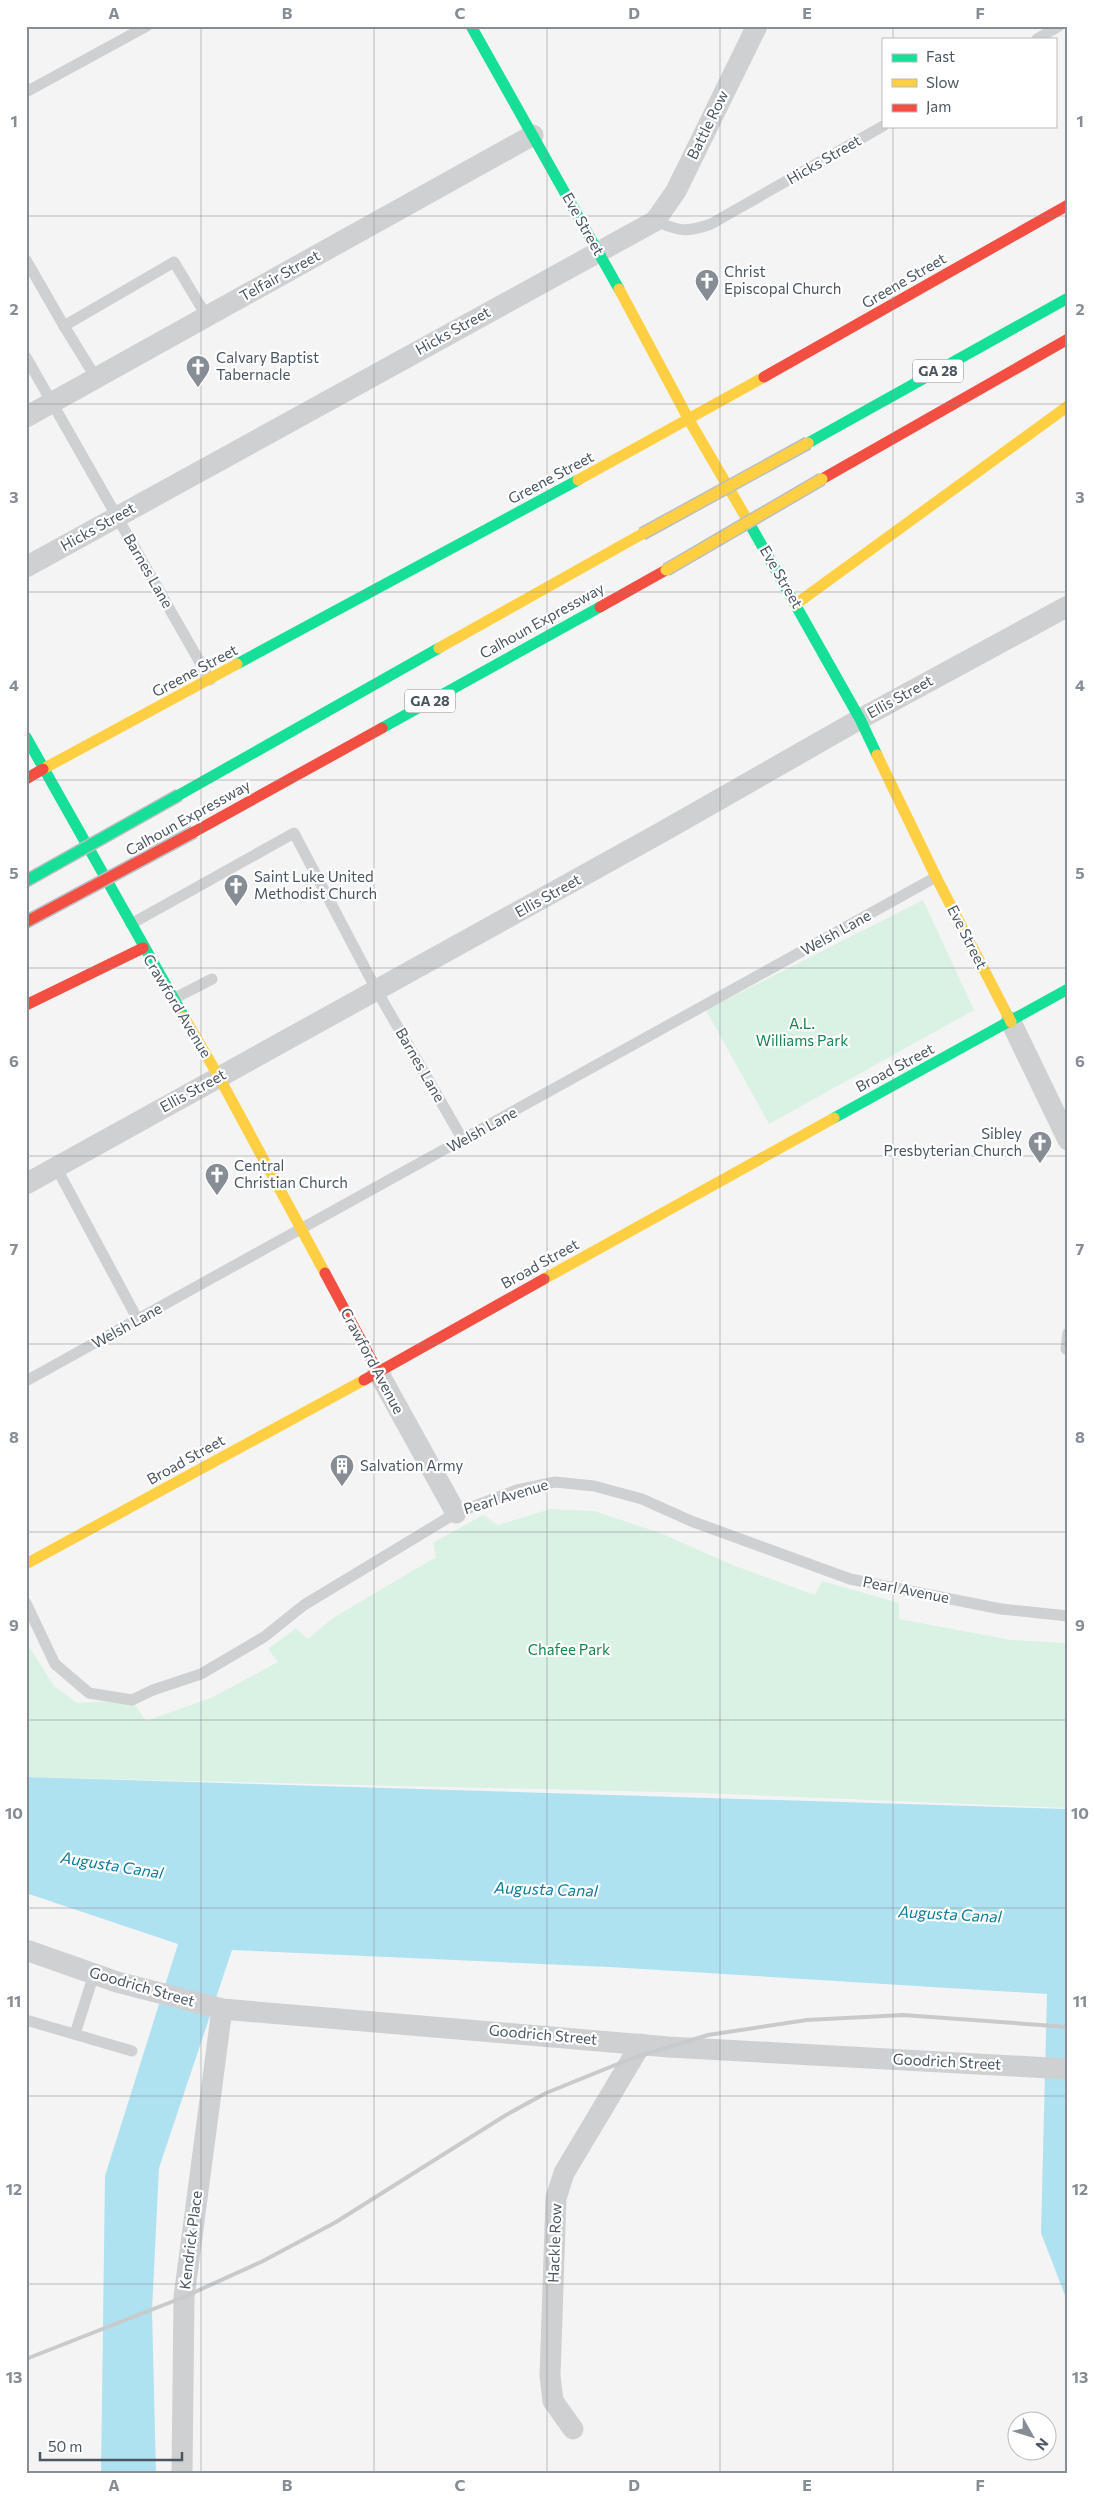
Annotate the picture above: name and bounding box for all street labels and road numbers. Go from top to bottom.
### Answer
street label: Battle Row [683,87,732,162]
street label: Hicks Street [783,131,864,188]
street label: Eve Street [559,189,609,258]
street label: Telfair Street [236,246,323,305]
street label: Greene Street [858,249,949,312]
street label: Hicks Street [412,302,493,358]
road number: GA 28 [913,360,963,382]
street label: Greene Street [505,447,596,507]
street label: Hicks Street [57,498,138,554]
street label: Barnes Lane [120,530,177,611]
street label: Eve Street [757,542,807,611]
street label: Calhoun Expressway [476,578,607,662]
street label: Greene Street [149,640,240,700]
street label: Ellis Street [863,671,936,722]
road number: GA 28 [405,689,455,712]
street label: Calhoun Expressway [122,775,253,859]
street label: Ellis Street [511,870,584,921]
street label: Eve Street [944,902,992,971]
street label: Welsh Lane [797,906,874,959]
street label: Crawford Avenue [140,950,216,1061]
street label: Barnes Lane [392,1024,449,1105]
street label: Broad Street [852,1039,937,1095]
street label: Ellis Street [156,1065,229,1116]
street label: Welsh Lane [443,1103,520,1156]
street label: Broad Street [497,1234,582,1292]
street label: Welsh Lane [88,1299,165,1352]
street label: Crawford Avenue [337,1304,408,1417]
street label: Broad Street [143,1430,228,1488]
street label: Pearl Avenue [461,1475,550,1517]
street label: Pearl Avenue [861,1572,951,1606]
street label: Goodrich Street [88,1962,197,2010]
street label: Goodrich Street [488,2020,598,2048]
street label: Goodrich Street [892,2049,1002,2073]
street label: Kendrick Place [175,2189,205,2290]
street label: Hackle Row [544,2203,564,2283]

